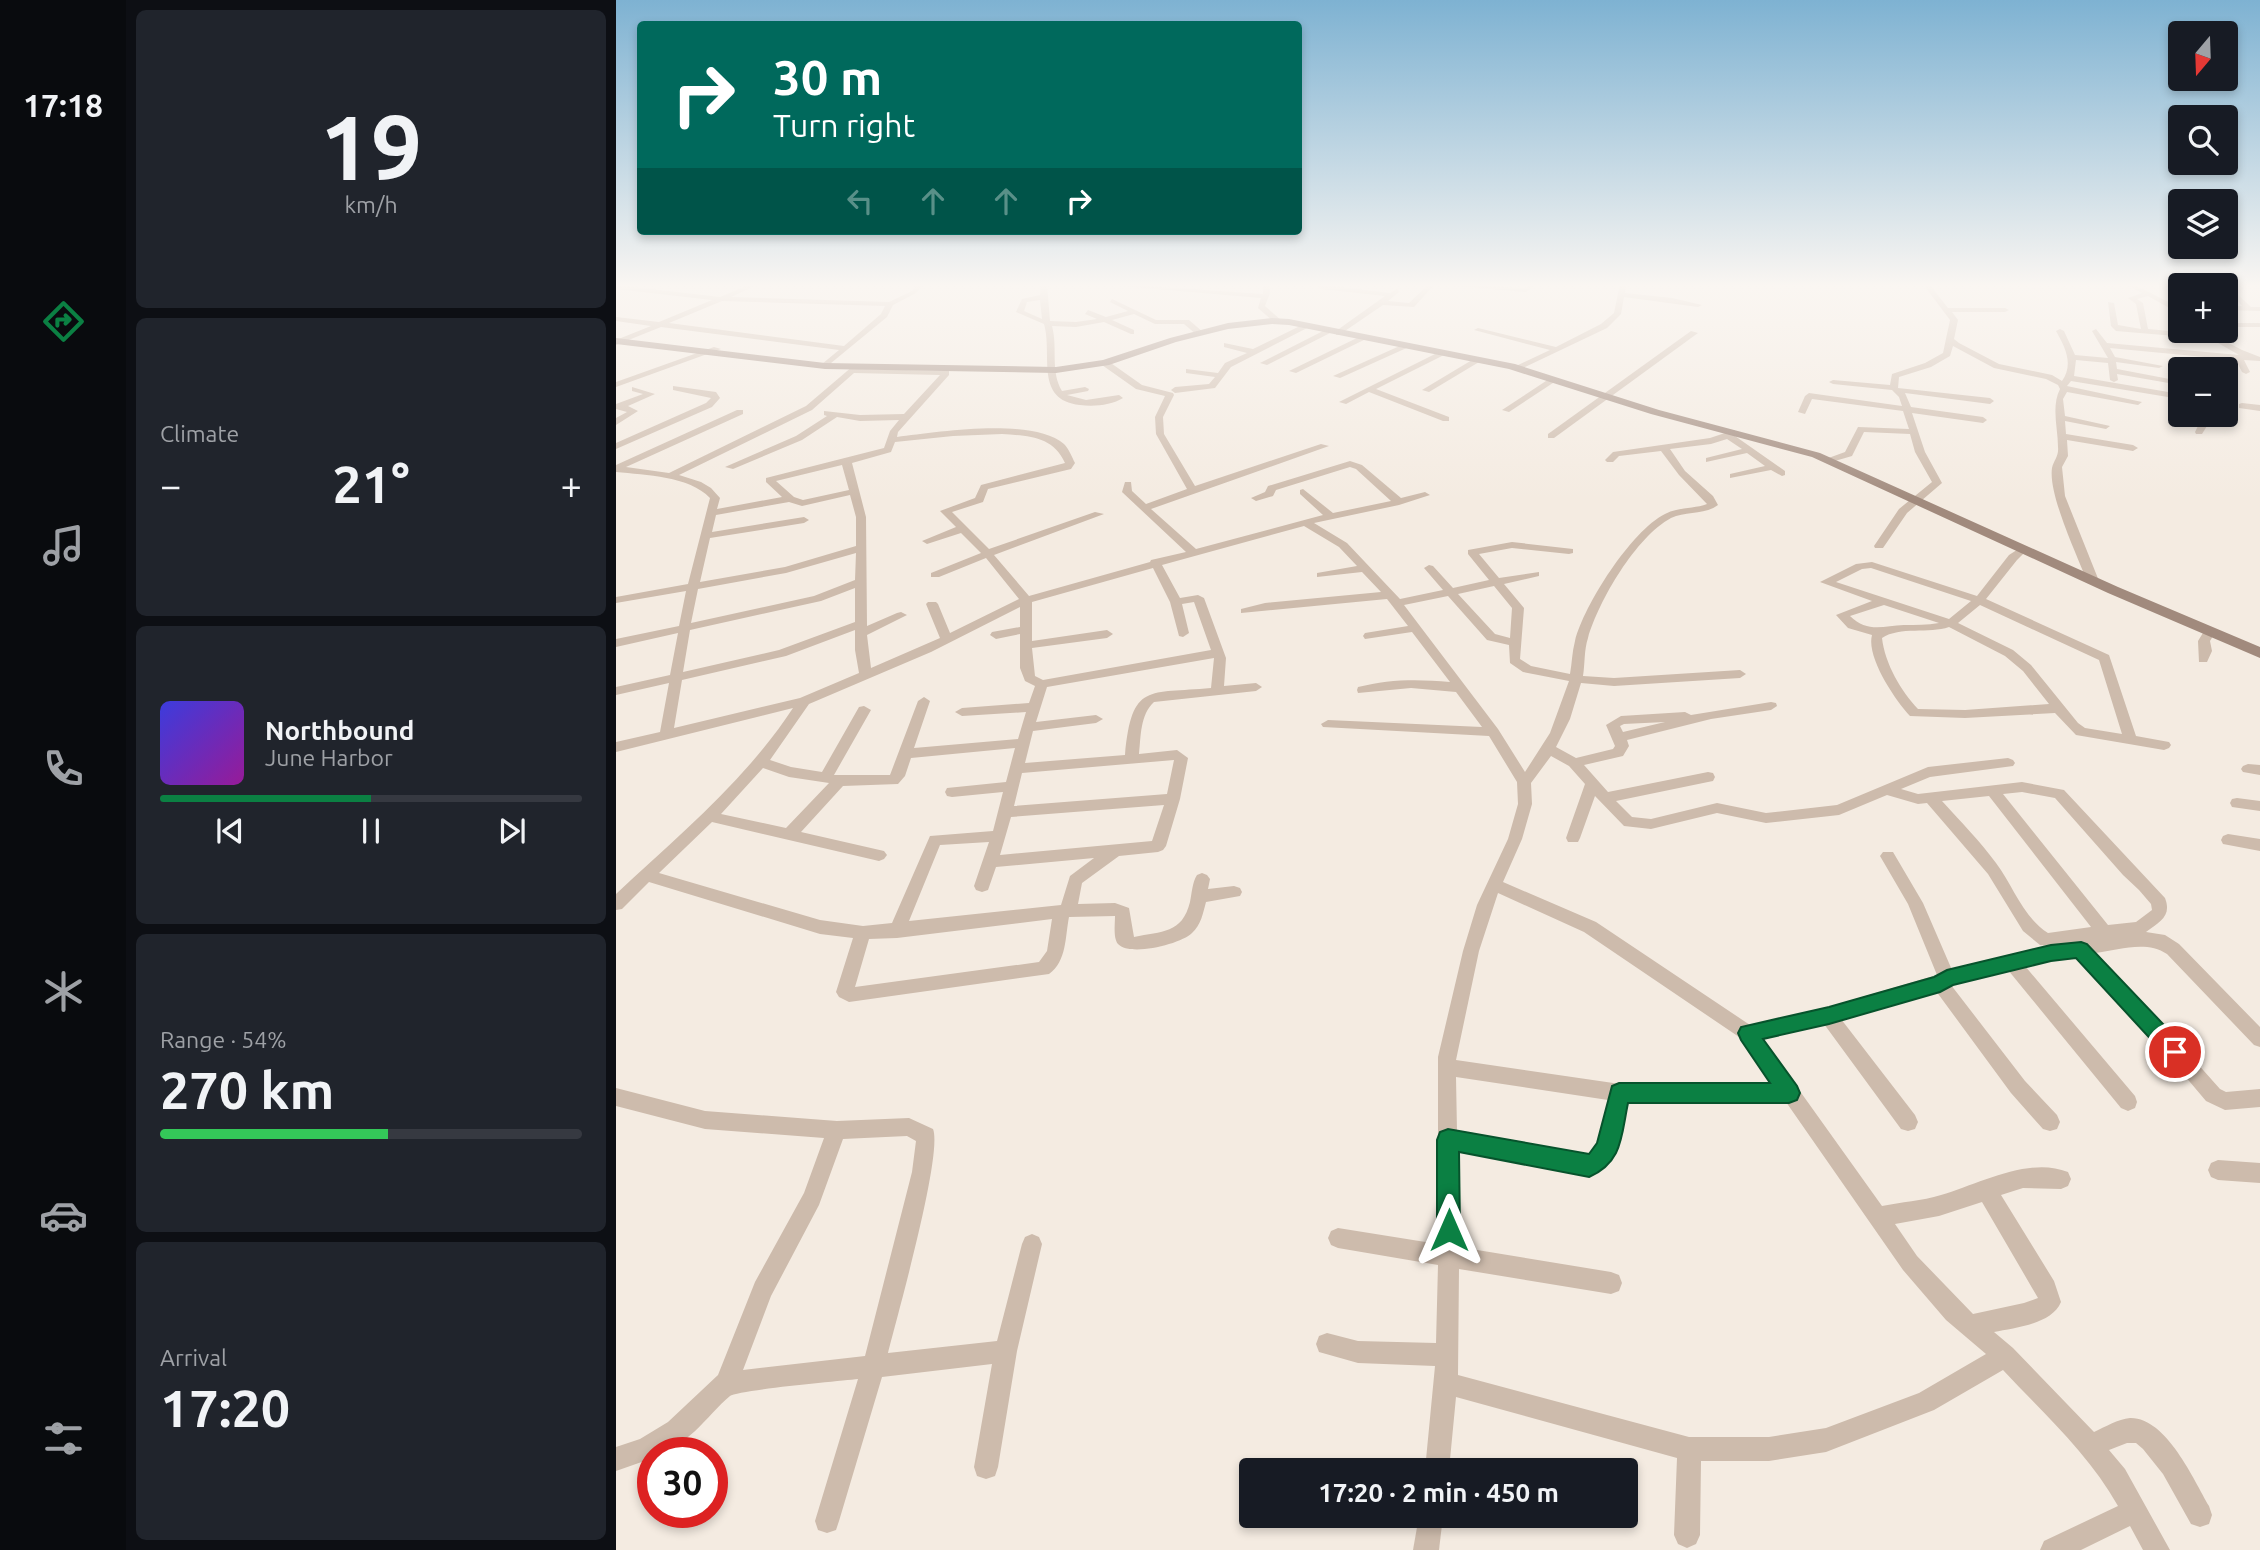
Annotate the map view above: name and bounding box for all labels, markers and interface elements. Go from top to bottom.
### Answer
north arrow [2168,21,2238,91]
map controls [2168,21,2238,427]
icon: right [658,49,749,140]
text: 30 m [773,49,882,104]
text: 17:18 [23,87,103,123]
text: 19 [320,95,422,197]
button: search [2168,105,2238,175]
text: Turn right [773,107,915,143]
icon: left [841,182,879,220]
icon: ahead [914,182,952,220]
icon: ahead [987,182,1025,220]
icon: right [1060,182,1098,220]
button: layers [2168,189,2238,259]
text: km/h [344,192,398,217]
button: + [2168,273,2238,343]
icon: directions [39,297,88,346]
button: − [2168,357,2238,427]
text: Climate [160,421,239,446]
text: 21° [332,455,410,513]
text: − [160,464,181,506]
text: + [561,464,582,506]
icon: music [39,521,88,570]
text: Northbound [265,716,414,745]
icon: phone [39,744,88,793]
text: June Harbor [265,745,393,770]
icon: previous [211,812,249,850]
icon: pause [352,812,390,850]
icon: next [493,812,531,850]
icon: climate [39,967,88,1016]
pin [2145,1022,2205,1082]
text: Range · 54% [160,1027,287,1052]
icon: arrive [2156,1033,2194,1071]
text: 270 km [160,1061,334,1119]
icon: car [39,1191,88,1240]
position arrow [1412,1193,1486,1267]
text: Arrival [160,1345,227,1370]
text: 17:20 [160,1379,290,1437]
icon: filters [39,1414,88,1463]
speed limit sign: 30 [637,1437,728,1528]
text: 17:20 · 2 min · 450 m [1318,1478,1559,1507]

